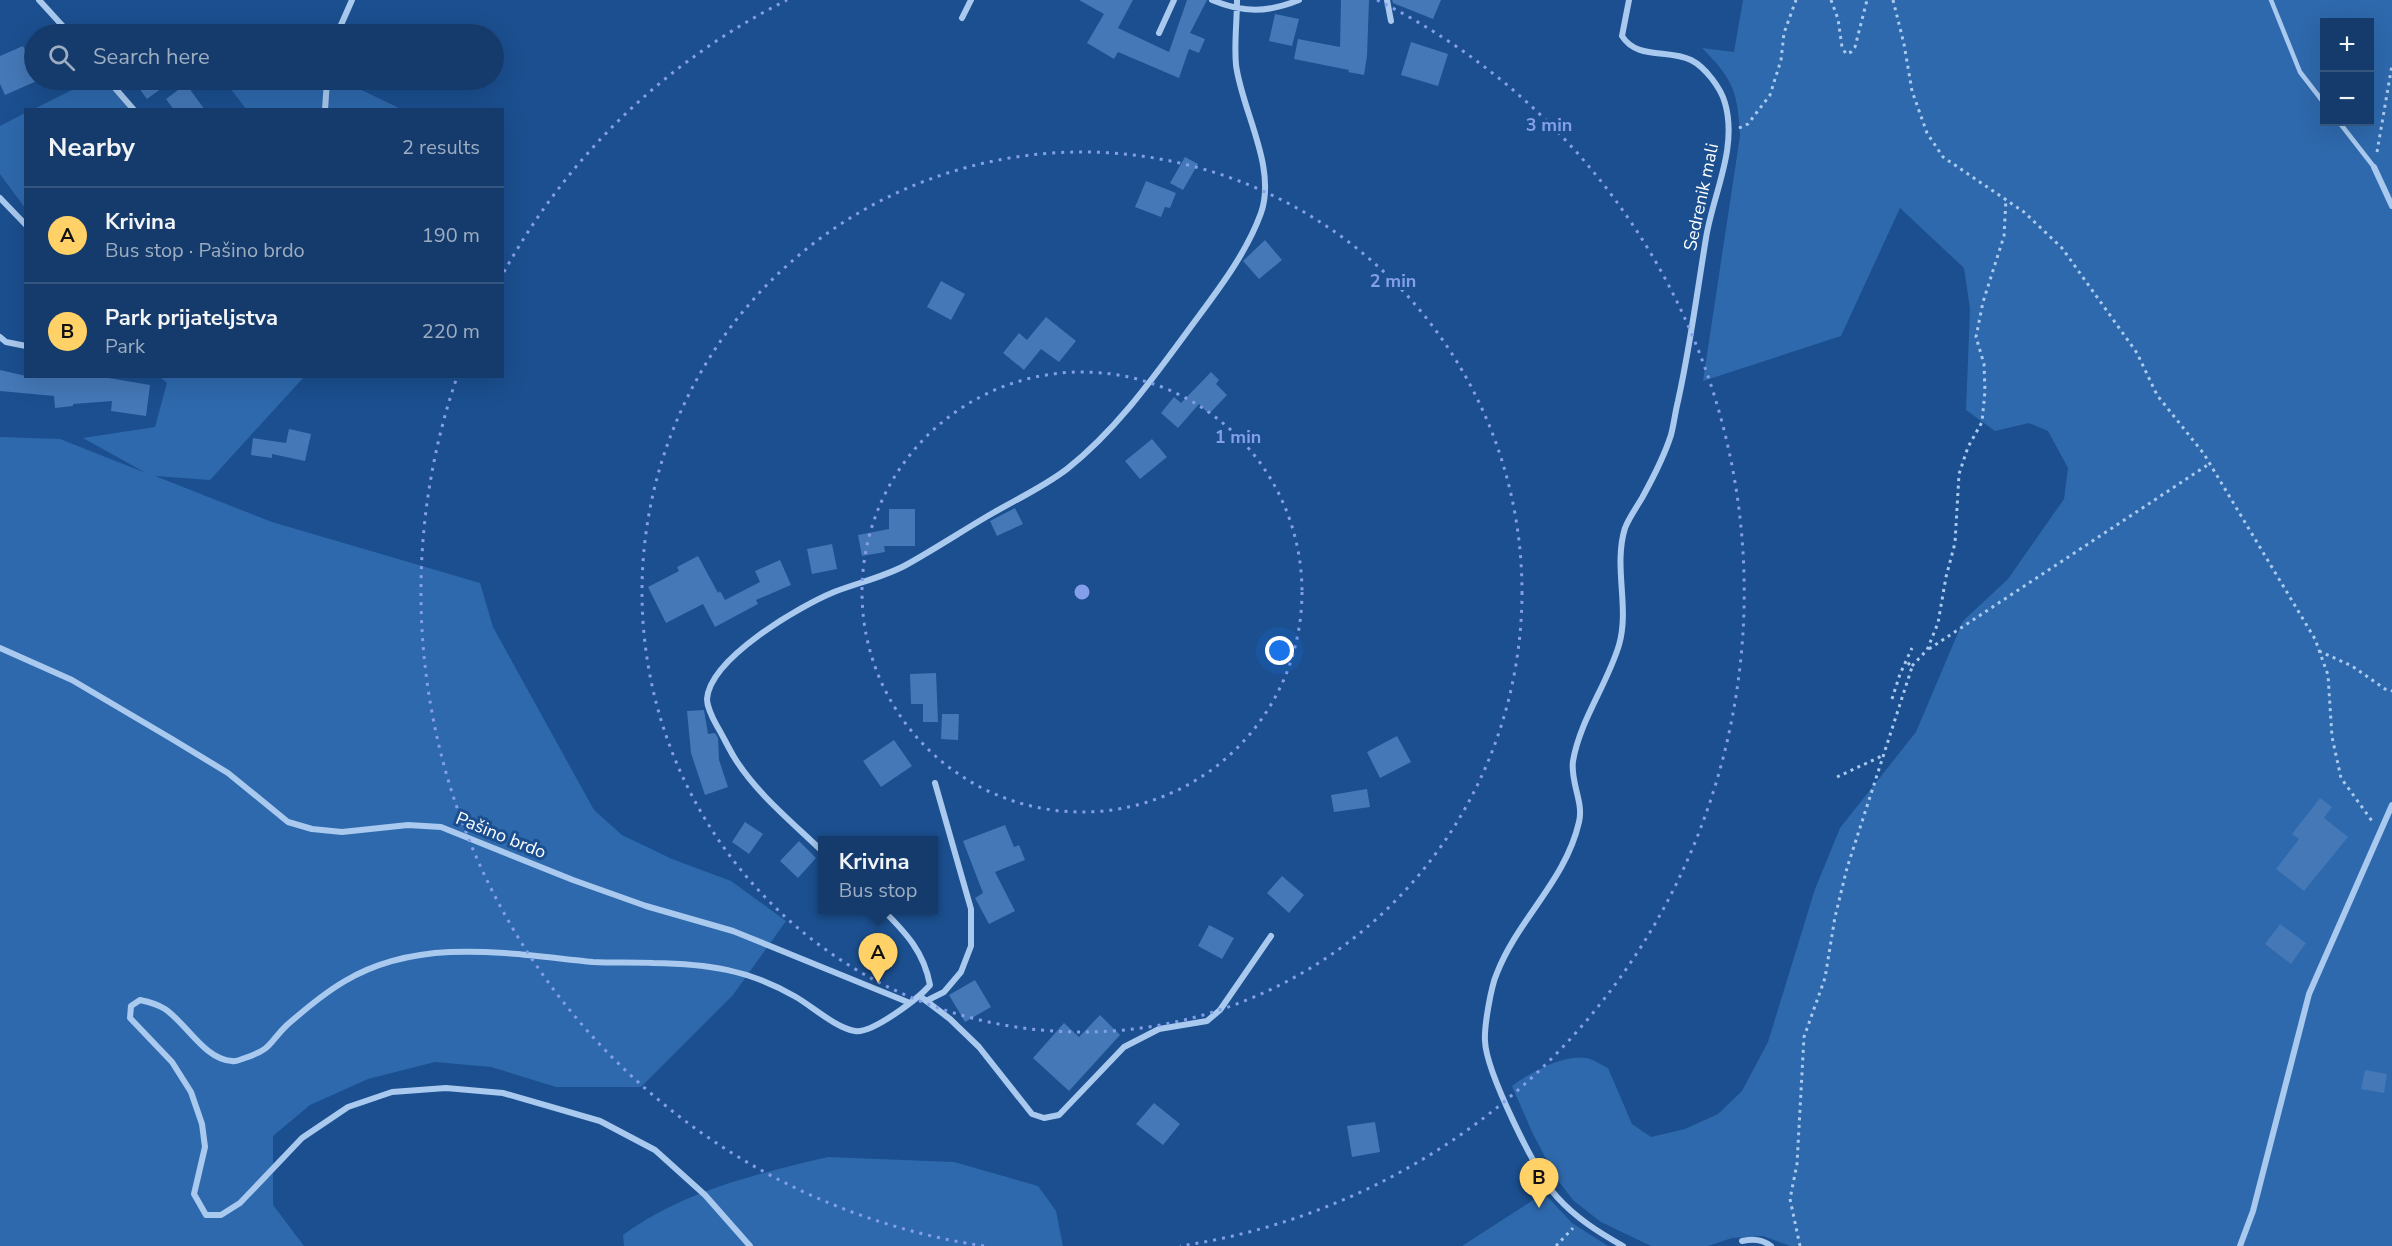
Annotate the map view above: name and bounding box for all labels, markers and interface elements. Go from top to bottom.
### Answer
map controls [2320,18,2374,126]
button: + [2320,18,2374,72]
search box [24,24,504,90]
icon: search [45,41,78,74]
text: Search here [93,42,210,72]
button: − [2320,72,2374,126]
text: 3 min [1526,113,1572,137]
text: Nearby [48,130,135,165]
text: 2 results [402,134,480,161]
street label: Sedrenik mali [1678,141,1724,253]
text: Krivina [105,207,176,237]
text: A [60,222,75,249]
text: 190 m [422,222,480,249]
text: Bus stop · Pašino brdo [105,237,305,264]
text: 2 min [1370,269,1416,293]
text: Park prijateljstva [105,303,278,333]
text: B [61,318,74,345]
text: 220 m [422,318,480,345]
text: Park [105,333,145,360]
text: 1 min [1215,425,1261,449]
centre of rings [1072,582,1092,602]
your location [1265,636,1294,665]
street label: Pašino brdo [452,806,550,864]
popup [818,836,938,914]
text: Krivina [839,847,910,877]
text: Bus stop [839,877,917,904]
pin: A [858,934,898,983]
pin: B [1520,1158,1558,1208]

